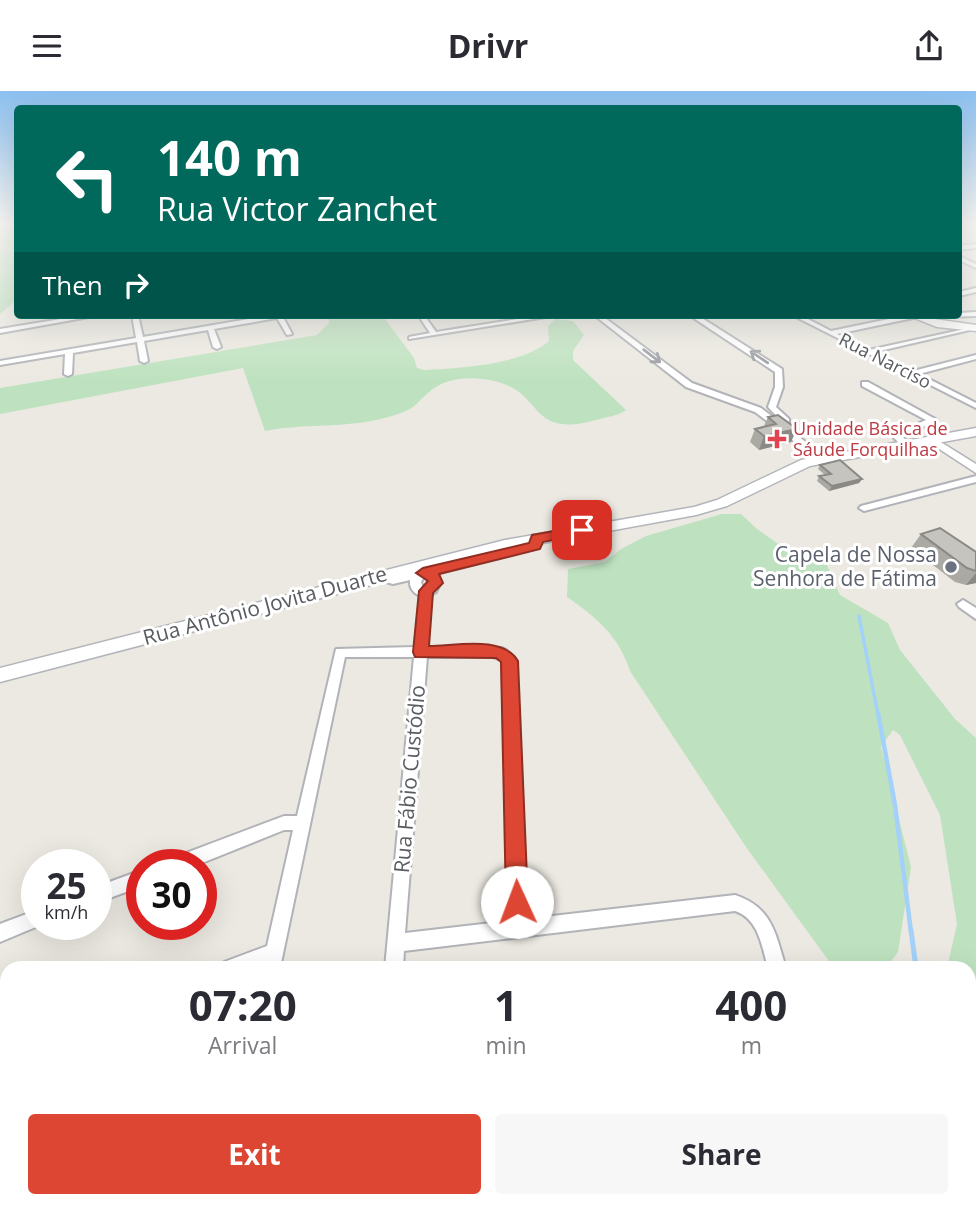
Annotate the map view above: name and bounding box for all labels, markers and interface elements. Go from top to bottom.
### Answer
text: Drivr [448,24,528,67]
icon: menu [28,27,66,65]
icon: share [910,27,948,65]
text: 140 m [157,124,302,190]
icon: left [42,133,133,224]
text: Rua Victor Zanchet [157,187,437,230]
icon: right [117,266,155,304]
text: Then [42,267,103,303]
street label: Rua Narciso [835,327,936,394]
one-way arrow [642,348,661,363]
one-way arrow [750,350,769,365]
place label: Unidade Básica de Sáude Forquilhas [793,416,948,461]
marker: Unidade Básica de Sáude Forquilhas [767,429,787,449]
pin [552,500,612,560]
icon: arrive [563,511,601,549]
place label: Capela de Nossa Senhora de Fátima [753,540,937,592]
street label: Rua Antônio Jovita Duarte [139,559,390,651]
marker: Capela de Nossa Senhora de Fátima [943,559,959,575]
street label: Rua Fábio Custódio [387,684,431,874]
speed limit sign: 30 [126,849,217,940]
text: 25 [46,862,87,909]
position arrow [480,865,554,939]
text: km/h [45,900,88,924]
text: 07:20 [189,976,297,1033]
text: 1 [494,976,518,1033]
text: 400 [715,976,787,1033]
text: Arrival [208,1029,277,1061]
text: min [485,1029,527,1061]
text: m [741,1029,762,1061]
button: Exit [28,1114,481,1194]
button: Share [495,1114,948,1194]

